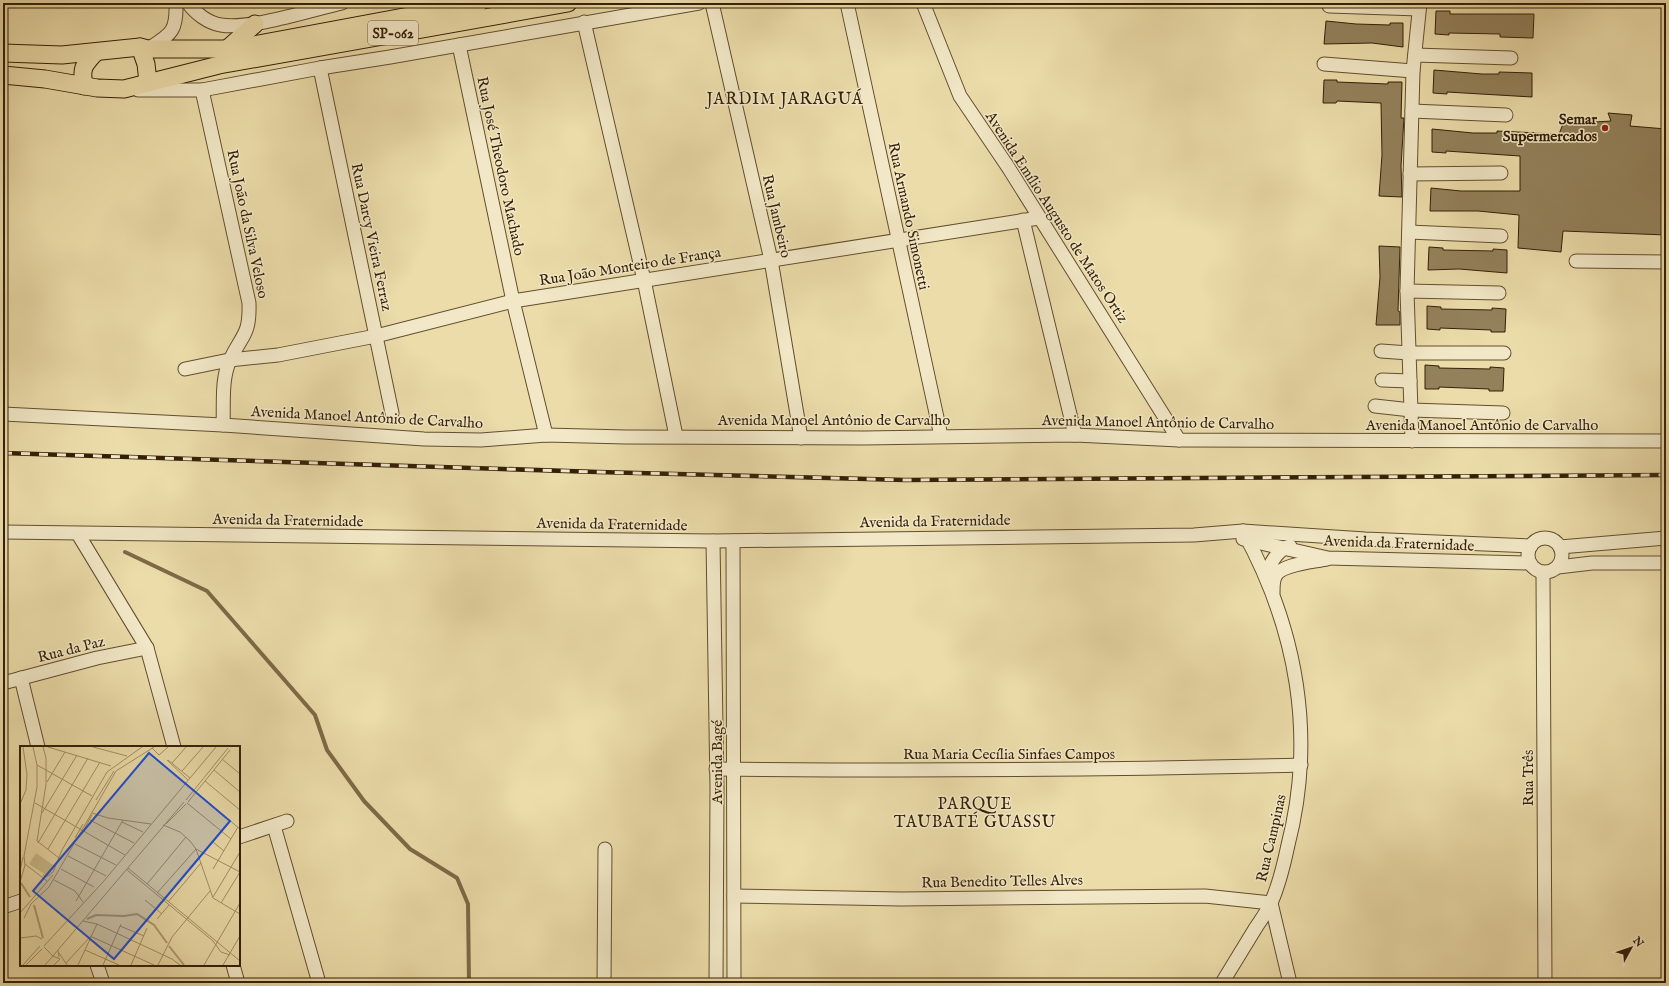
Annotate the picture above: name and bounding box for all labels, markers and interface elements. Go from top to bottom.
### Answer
road number: SP-062 [368,21,418,45]
street label: Rua José Theodoro Machado [472,75,529,257]
district label: JARDIM JARAGUÁ [704,88,864,110]
street label: Avenida Emílio Augusto de Matos Ortiz [980,107,1132,327]
place label: Semar Supermercados [1503,110,1598,146]
marker: Semar Supermercados [1600,123,1610,133]
street label: Rua Armando Simonetti [884,141,933,292]
street label: Rua João da Silva Veloso [222,148,273,300]
street label: Rua Darcy Vieira Ferraz [347,161,396,313]
street label: Rua Jambeiro [758,172,795,260]
street label: Rua João Monteiro de França [538,243,723,290]
street label: Avenida Manoel Antônio de Carvalho [249,402,484,433]
street label: Avenida Manoel Antônio de Carvalho [717,411,950,430]
street label: Avenida Manoel Antônio de Carvalho [1041,411,1274,434]
street label: Avenida Manoel Antônio de Carvalho [1365,416,1598,435]
street label: Avenida da Fraternidade [211,510,364,531]
street label: Avenida da Fraternidade [858,511,1011,532]
street label: Avenida da Fraternidade [535,514,688,535]
street label: Avenida da Fraternidade [1322,531,1475,556]
street label: Rua da Paz [36,632,107,667]
street label: Avenida Bagé [708,720,727,805]
street label: Rua Maria Cecília Sinfaes Campos [903,745,1115,764]
inset map [20,746,240,966]
street label: Rua Três [1519,750,1538,806]
street label: Rua Campinas [1252,792,1291,884]
district label: PARQUE TAUBATÉ GUASSU [894,795,1056,833]
street label: Rua Benedito Telles Alves [921,871,1083,892]
north arrow [1611,928,1651,968]
text: N [1629,933,1647,951]

